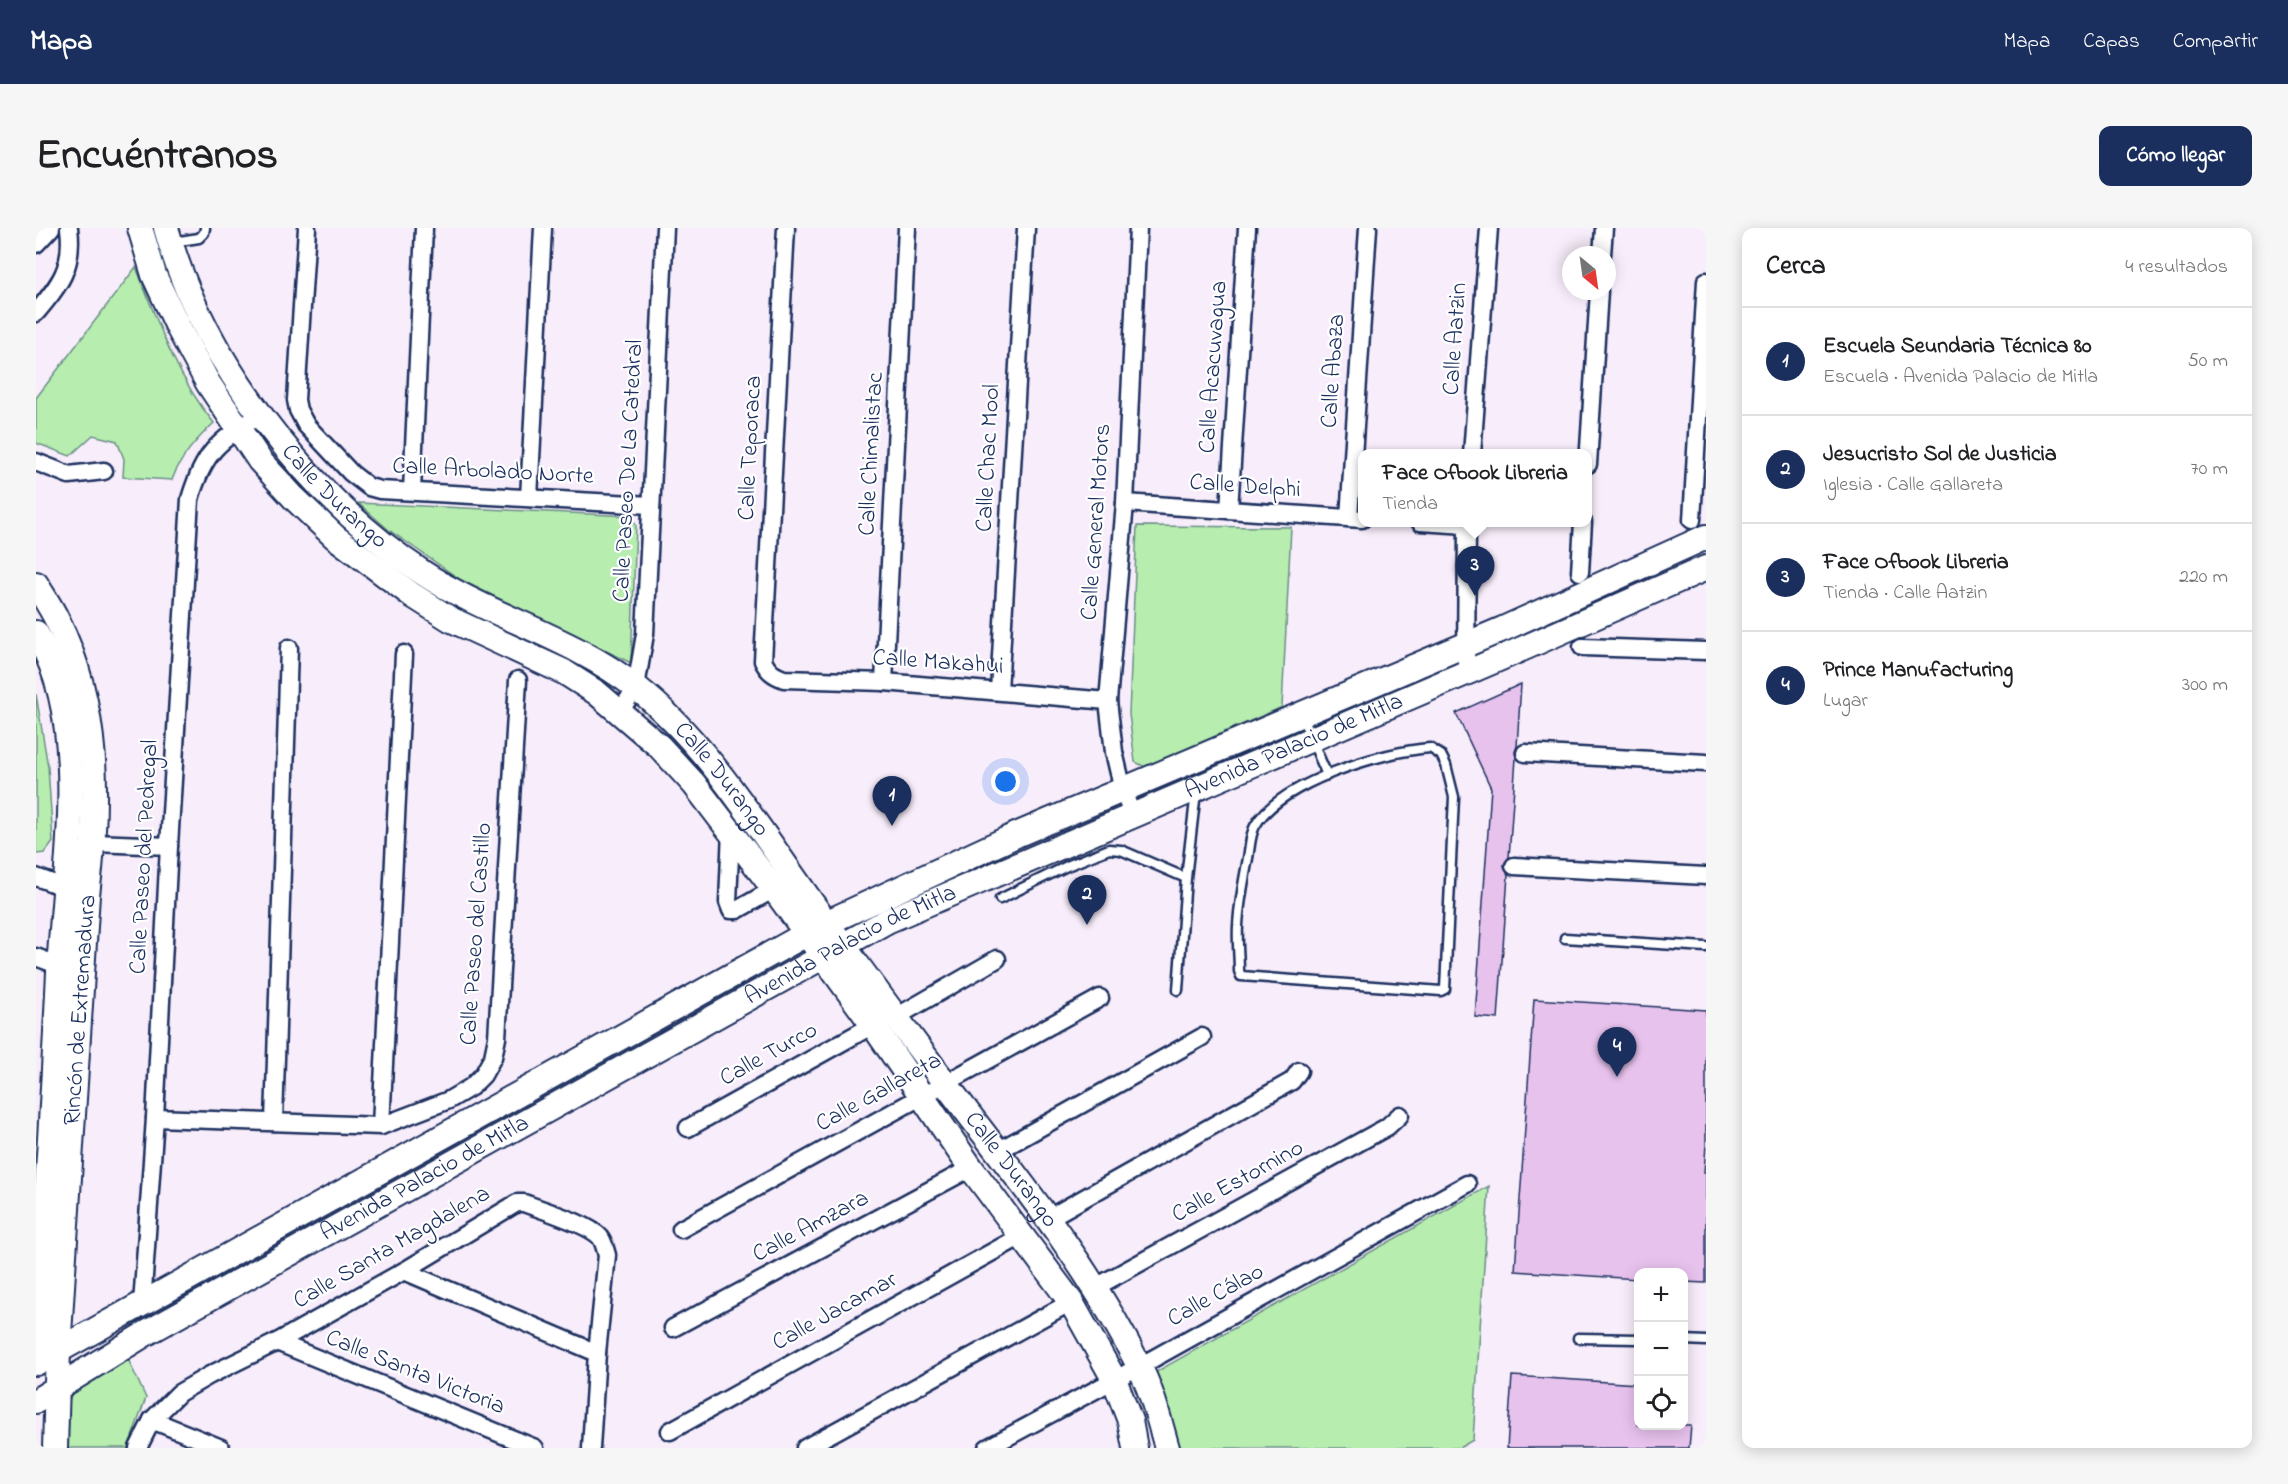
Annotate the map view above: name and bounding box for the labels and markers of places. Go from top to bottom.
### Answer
pin: 3 [1456,546,1494,596]
pin: 1 [872,776,912,826]
pin: 2 [1068,876,1106,925]
pin: 4 [1598,1028,1636,1077]

